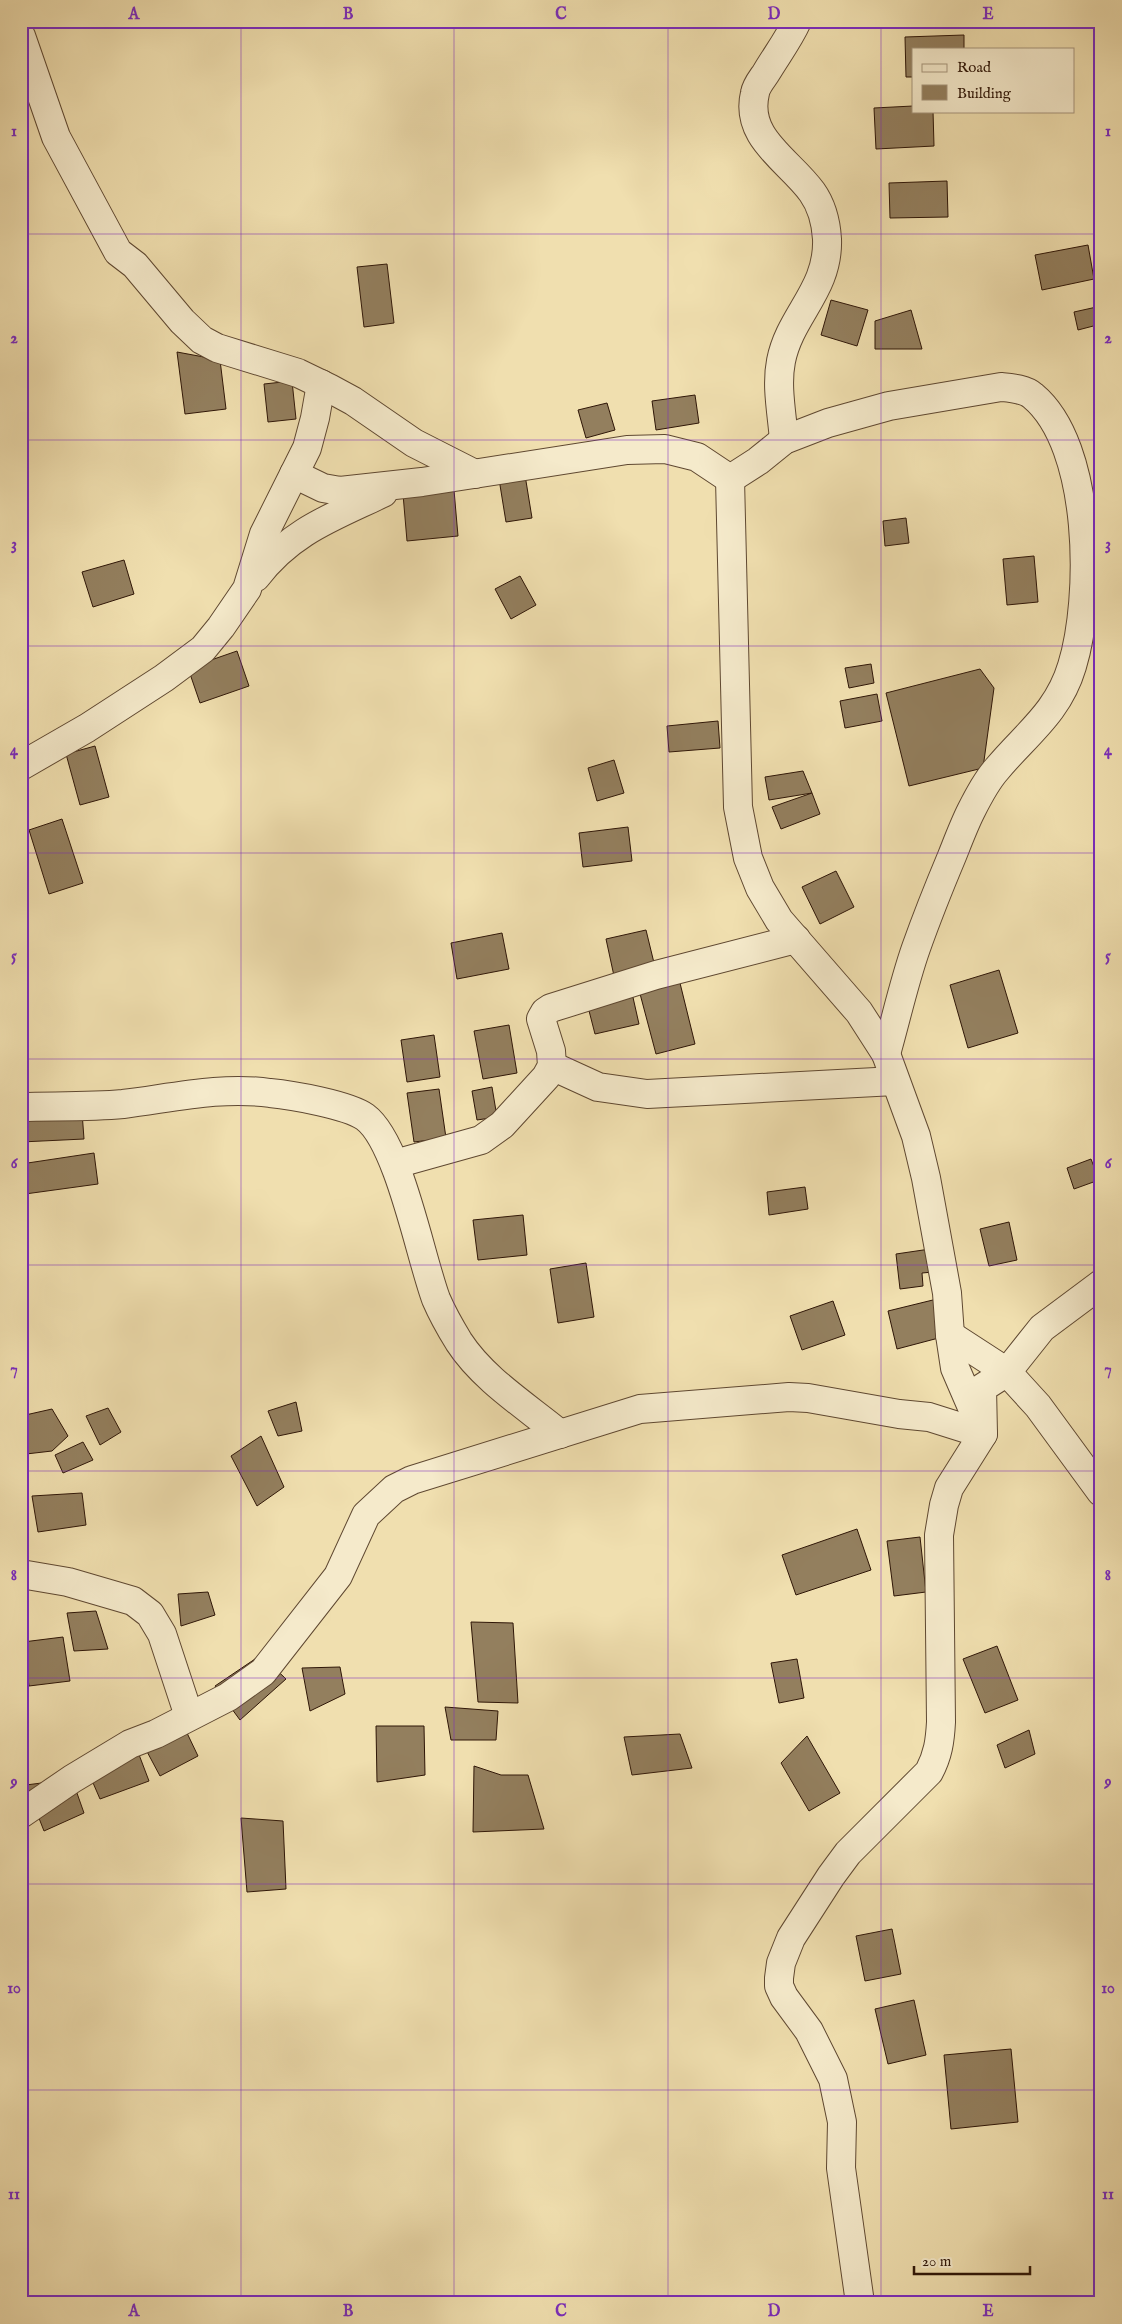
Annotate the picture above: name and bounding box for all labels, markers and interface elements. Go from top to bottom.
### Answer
text: A [128,5,141,25]
text: B [343,5,354,25]
text: C [555,5,567,25]
text: D [768,5,781,25]
text: E [982,5,994,25]
legend [912,48,1074,112]
text: Road [957,58,992,77]
text: Building [957,84,1012,103]
text: 1 [11,122,17,142]
text: 1 [1105,122,1111,142]
text: 2 [10,329,18,349]
text: 2 [1104,329,1112,349]
text: 3 [11,535,17,555]
text: 3 [1105,535,1111,555]
text: 4 [10,741,19,761]
text: 4 [1104,741,1113,761]
text: 5 [11,947,17,967]
text: 5 [1105,947,1111,967]
text: 6 [11,1154,19,1174]
text: 6 [1105,1154,1113,1174]
text: 7 [10,1360,18,1380]
text: 7 [1104,1360,1112,1380]
text: 8 [11,1566,17,1586]
text: 8 [1105,1566,1111,1586]
text: 9 [10,1773,18,1793]
text: 9 [1104,1773,1112,1793]
text: 10 [7,1979,21,1999]
text: 10 [1101,1979,1115,1999]
text: 11 [8,2185,20,2205]
text: 11 [1102,2185,1114,2205]
scale bar [914,2244,1031,2276]
text: 20 m [922,2252,952,2271]
text: A [128,2302,141,2322]
text: B [343,2302,354,2322]
text: C [555,2302,567,2322]
text: D [768,2302,781,2322]
text: E [982,2302,994,2322]

